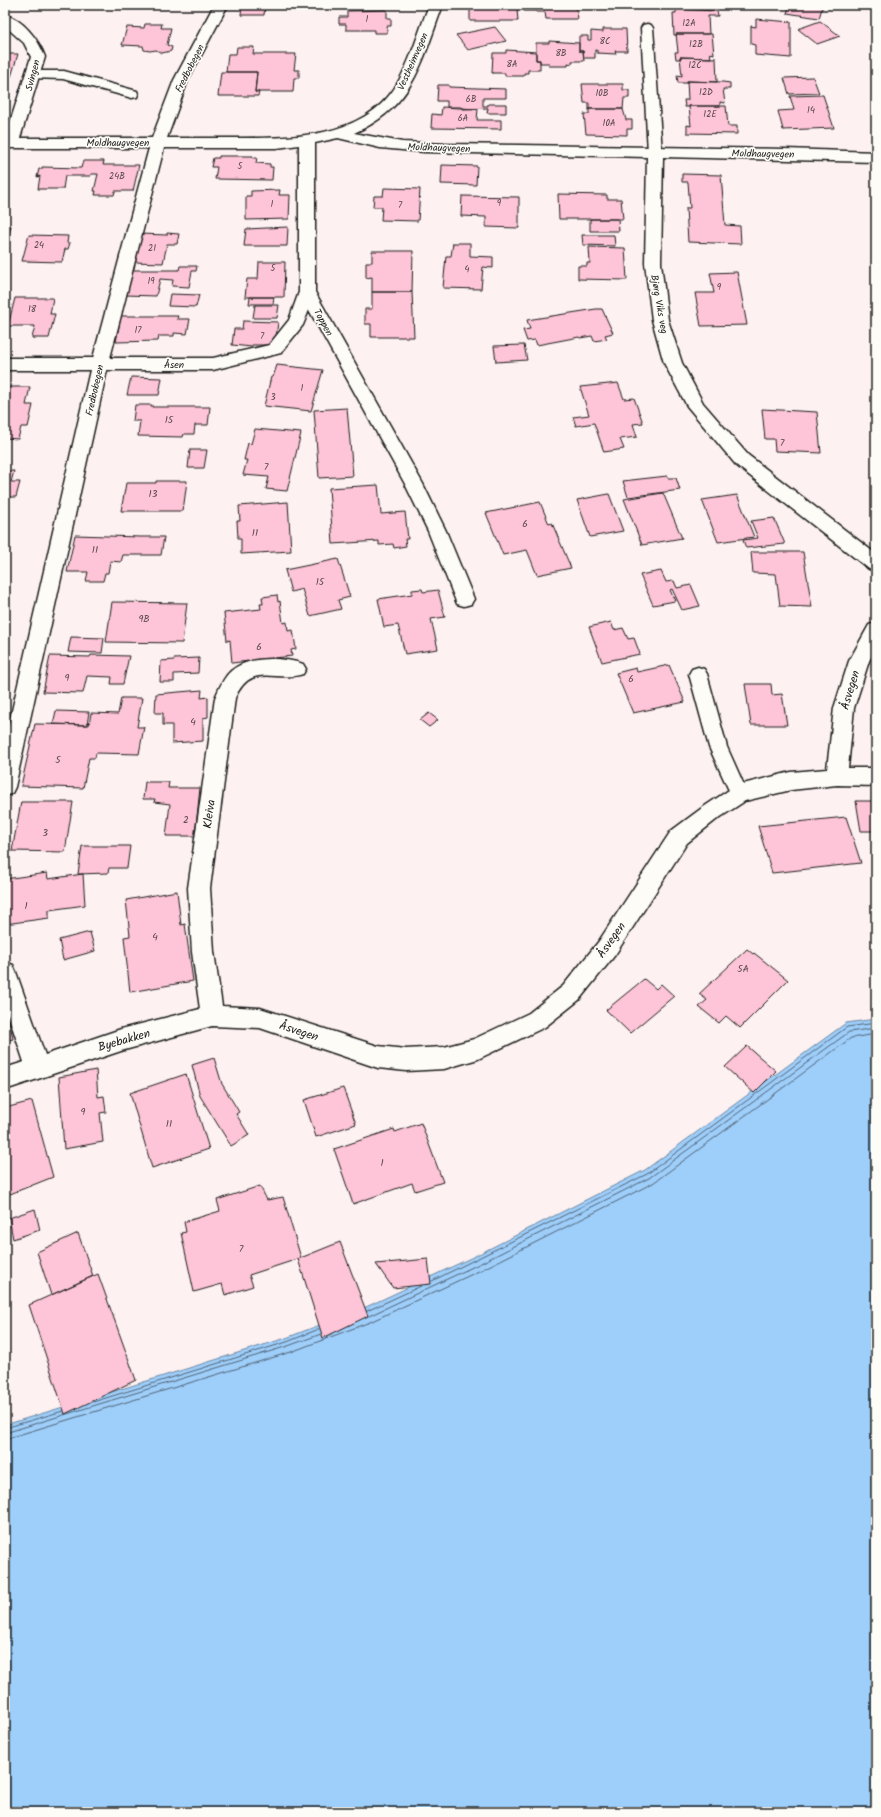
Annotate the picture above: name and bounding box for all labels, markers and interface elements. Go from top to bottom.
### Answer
house number: 1 [366,12,369,27]
house number: 12A [682,16,696,31]
street label: Vestheimvegen [393,30,433,93]
house number: 8C [600,34,610,49]
house number: 12B [689,37,703,52]
street label: Fredbobegen [171,42,209,95]
house number: 8B [555,46,567,61]
house number: 8A [507,57,518,72]
street label: Svingen [21,58,45,93]
house number: 12C [688,58,702,73]
house number: 12D [699,85,713,100]
house number: 10B [595,86,609,101]
house number: 6B [466,92,477,107]
house number: 14 [807,103,815,118]
house number: 12E [703,107,717,122]
house number: 6A [458,111,469,126]
house number: 10A [603,116,616,131]
street label: Moldhaugvegen [87,135,149,151]
street label: Moldhaugvegen [407,139,471,157]
street label: Moldhaugvegen [731,145,795,163]
house number: 5 [238,159,244,174]
house number: 24B [109,169,125,184]
house number: 9 [497,196,502,211]
house number: 1 [271,197,274,212]
house number: 7 [398,198,403,213]
house number: 24 [34,238,44,253]
house number: 21 [148,241,156,256]
house number: 5 [271,261,277,276]
house number: 4 [465,262,470,277]
street label: Bjørg Viks veg [646,273,672,335]
house number: 19 [147,274,155,289]
house number: 9 [717,280,722,295]
house number: 18 [28,302,37,317]
street label: Toppen [309,306,337,339]
house number: 17 [135,323,142,338]
house number: 7 [260,329,265,344]
street label: Åsen [164,357,184,373]
street label: Fredbobegen [81,363,109,417]
house number: 1 [301,381,304,396]
house number: 3 [270,390,276,405]
house number: 15 [165,412,174,428]
house number: 7 [780,435,785,451]
house number: 7 [264,459,269,475]
house number: 13 [149,486,158,502]
house number: 6 [522,516,528,532]
house number: 11 [252,525,258,541]
house number: 11 [92,542,98,558]
house number: 15 [316,574,325,590]
house number: 9B [138,611,150,627]
house number: 6 [256,639,262,655]
street label: Åsvegen [835,668,865,712]
house number: 9 [65,670,70,686]
house number: 6 [628,671,634,687]
house number: 4 [190,714,196,730]
house number: 5 [55,752,61,768]
street label: Kleiva [198,798,221,830]
house number: 2 [183,812,189,828]
house number: 3 [42,825,48,841]
house number: 1 [24,898,28,914]
street label: Åsvegen [592,918,631,962]
house number: 4 [152,929,158,945]
house number: 5A [737,961,749,977]
street label: Åsvegen [277,1016,321,1047]
street label: Byebakken [96,1024,153,1057]
house number: 9 [81,1104,86,1120]
house number: 11 [166,1116,172,1132]
house number: 1 [380,1155,384,1171]
house number: 7 [239,1241,244,1257]

